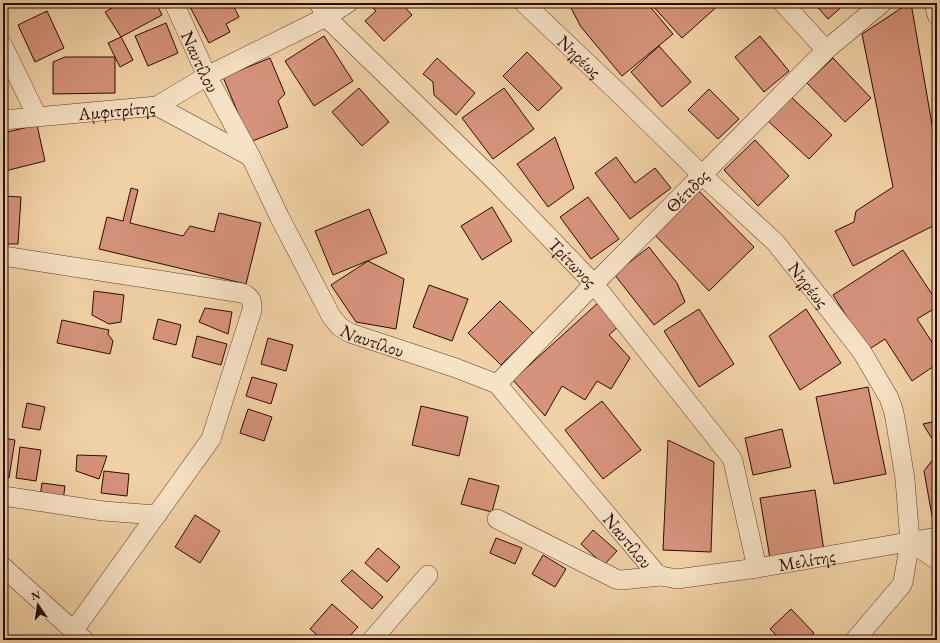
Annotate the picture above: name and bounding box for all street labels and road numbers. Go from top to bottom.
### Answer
street label: Ναυτίλου [176,27,225,96]
street label: Νηρέως [553,30,607,82]
street label: Αμφιτρίτης [76,95,156,125]
street label: Θέτιδος [660,164,713,217]
street label: Τρίτωνος [544,233,603,292]
street label: Νηρέως [784,257,834,312]
street label: Ναυτίλου [336,319,407,362]
street label: Ναυτίλου [599,508,658,573]
street label: Μελίτης [777,543,837,576]

